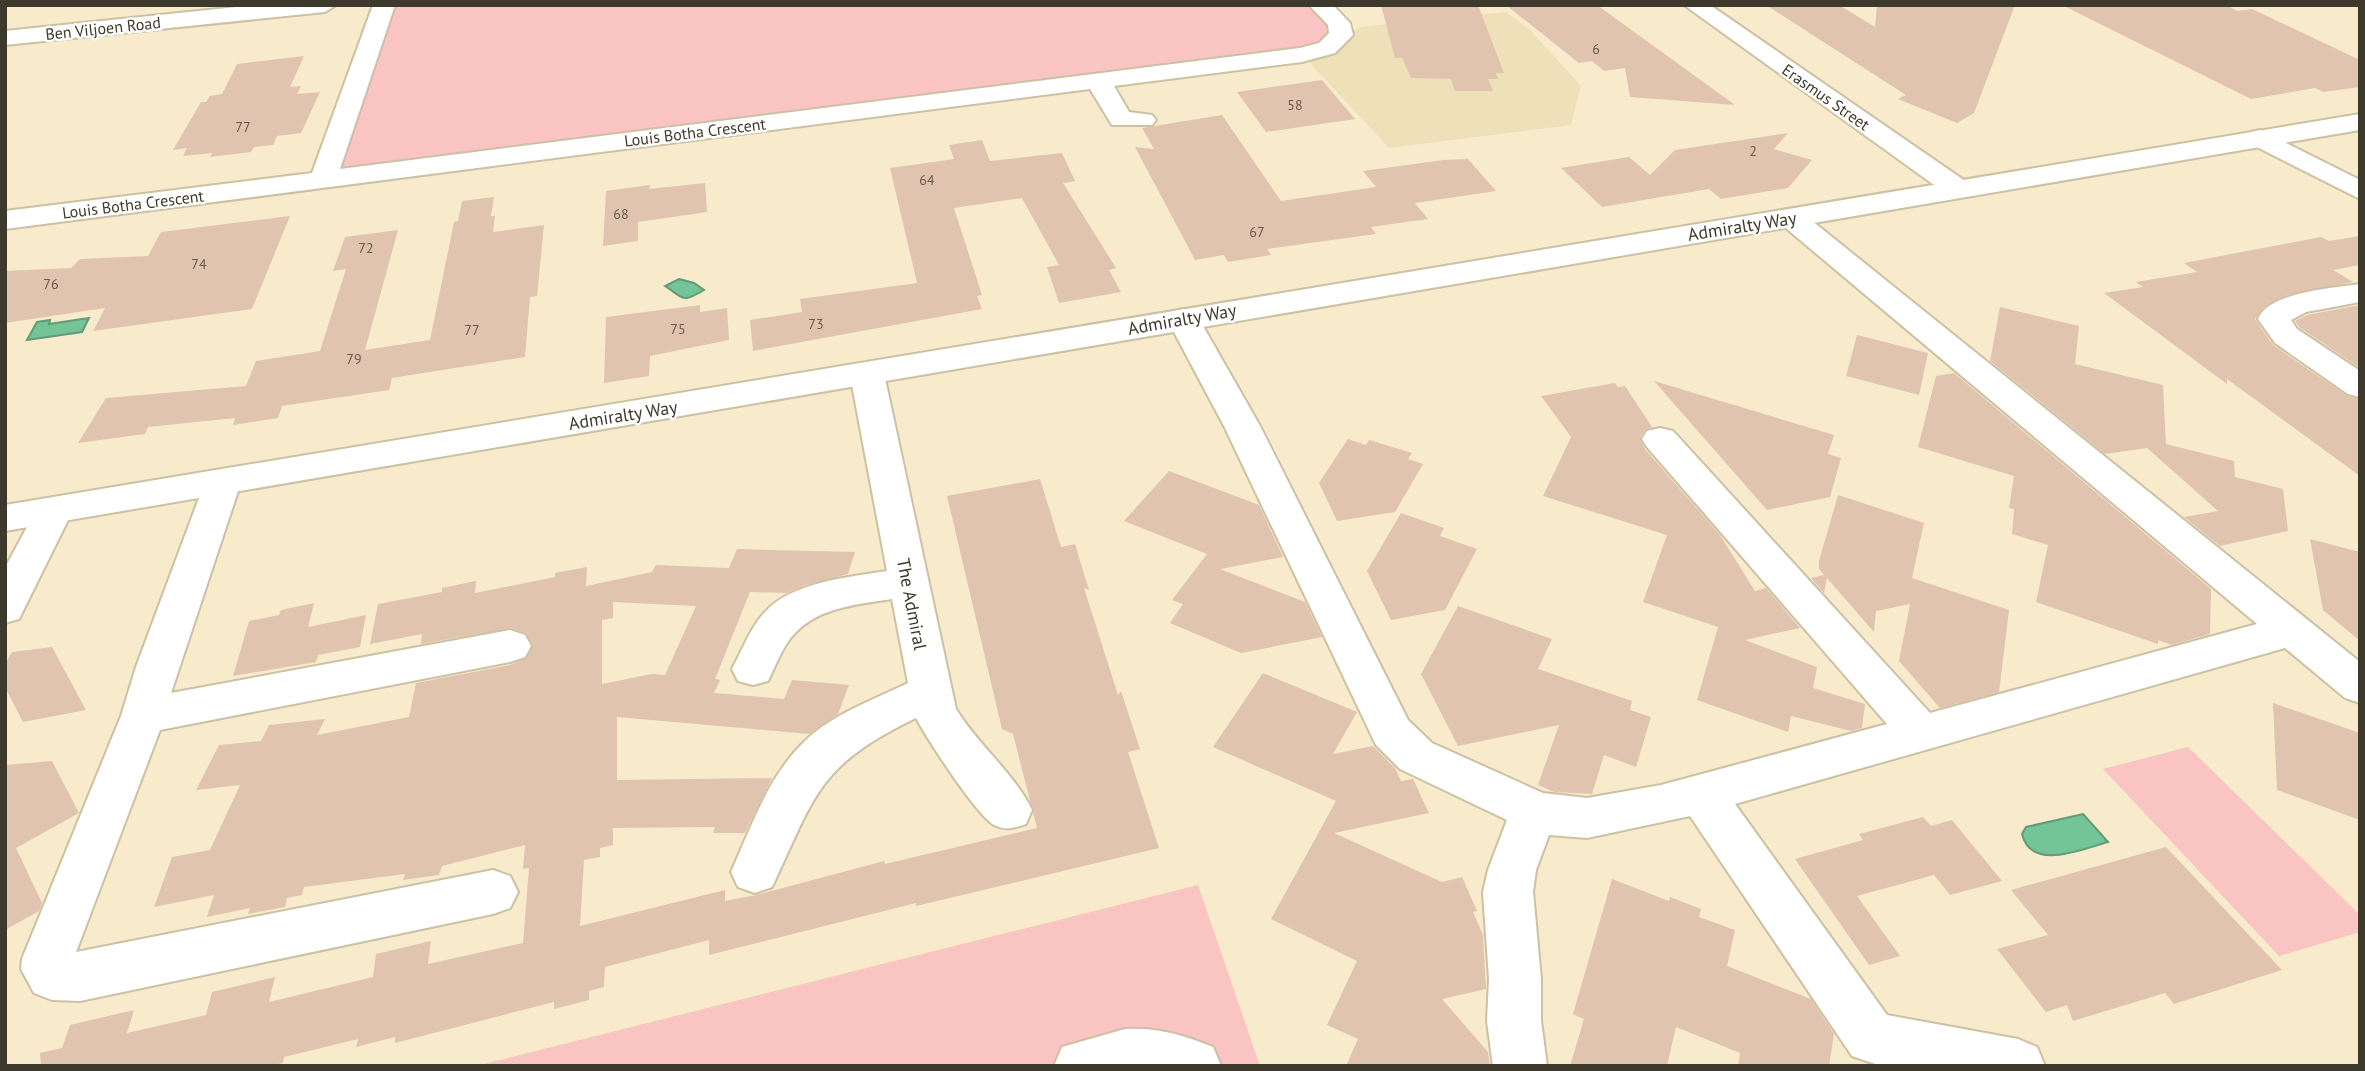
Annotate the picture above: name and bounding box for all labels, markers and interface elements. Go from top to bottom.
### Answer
street label: Ben Viljoen Road [44,12,162,44]
house number: 6 [1592,40,1600,58]
street label: Erasmus Street [1778,60,1874,135]
house number: 58 [1287,96,1303,114]
street label: Louis Botha Crescent [623,113,767,151]
house number: 77 [235,118,251,136]
house number: 2 [1749,142,1757,160]
house number: 64 [919,171,935,189]
street label: Louis Botha Crescent [61,185,205,223]
house number: 68 [613,205,629,223]
street label: Admiralty Way [1686,206,1799,246]
house number: 67 [1249,223,1265,241]
house number: 72 [358,239,374,257]
house number: 74 [191,255,207,273]
house number: 76 [43,275,59,293]
street label: Admiralty Way [1126,298,1239,340]
house number: 73 [808,315,824,333]
house number: 75 [670,320,686,338]
house number: 77 [464,321,480,339]
house number: 79 [346,350,362,368]
street label: Admiralty Way [567,395,680,435]
street label: The Admiral [892,556,932,653]

